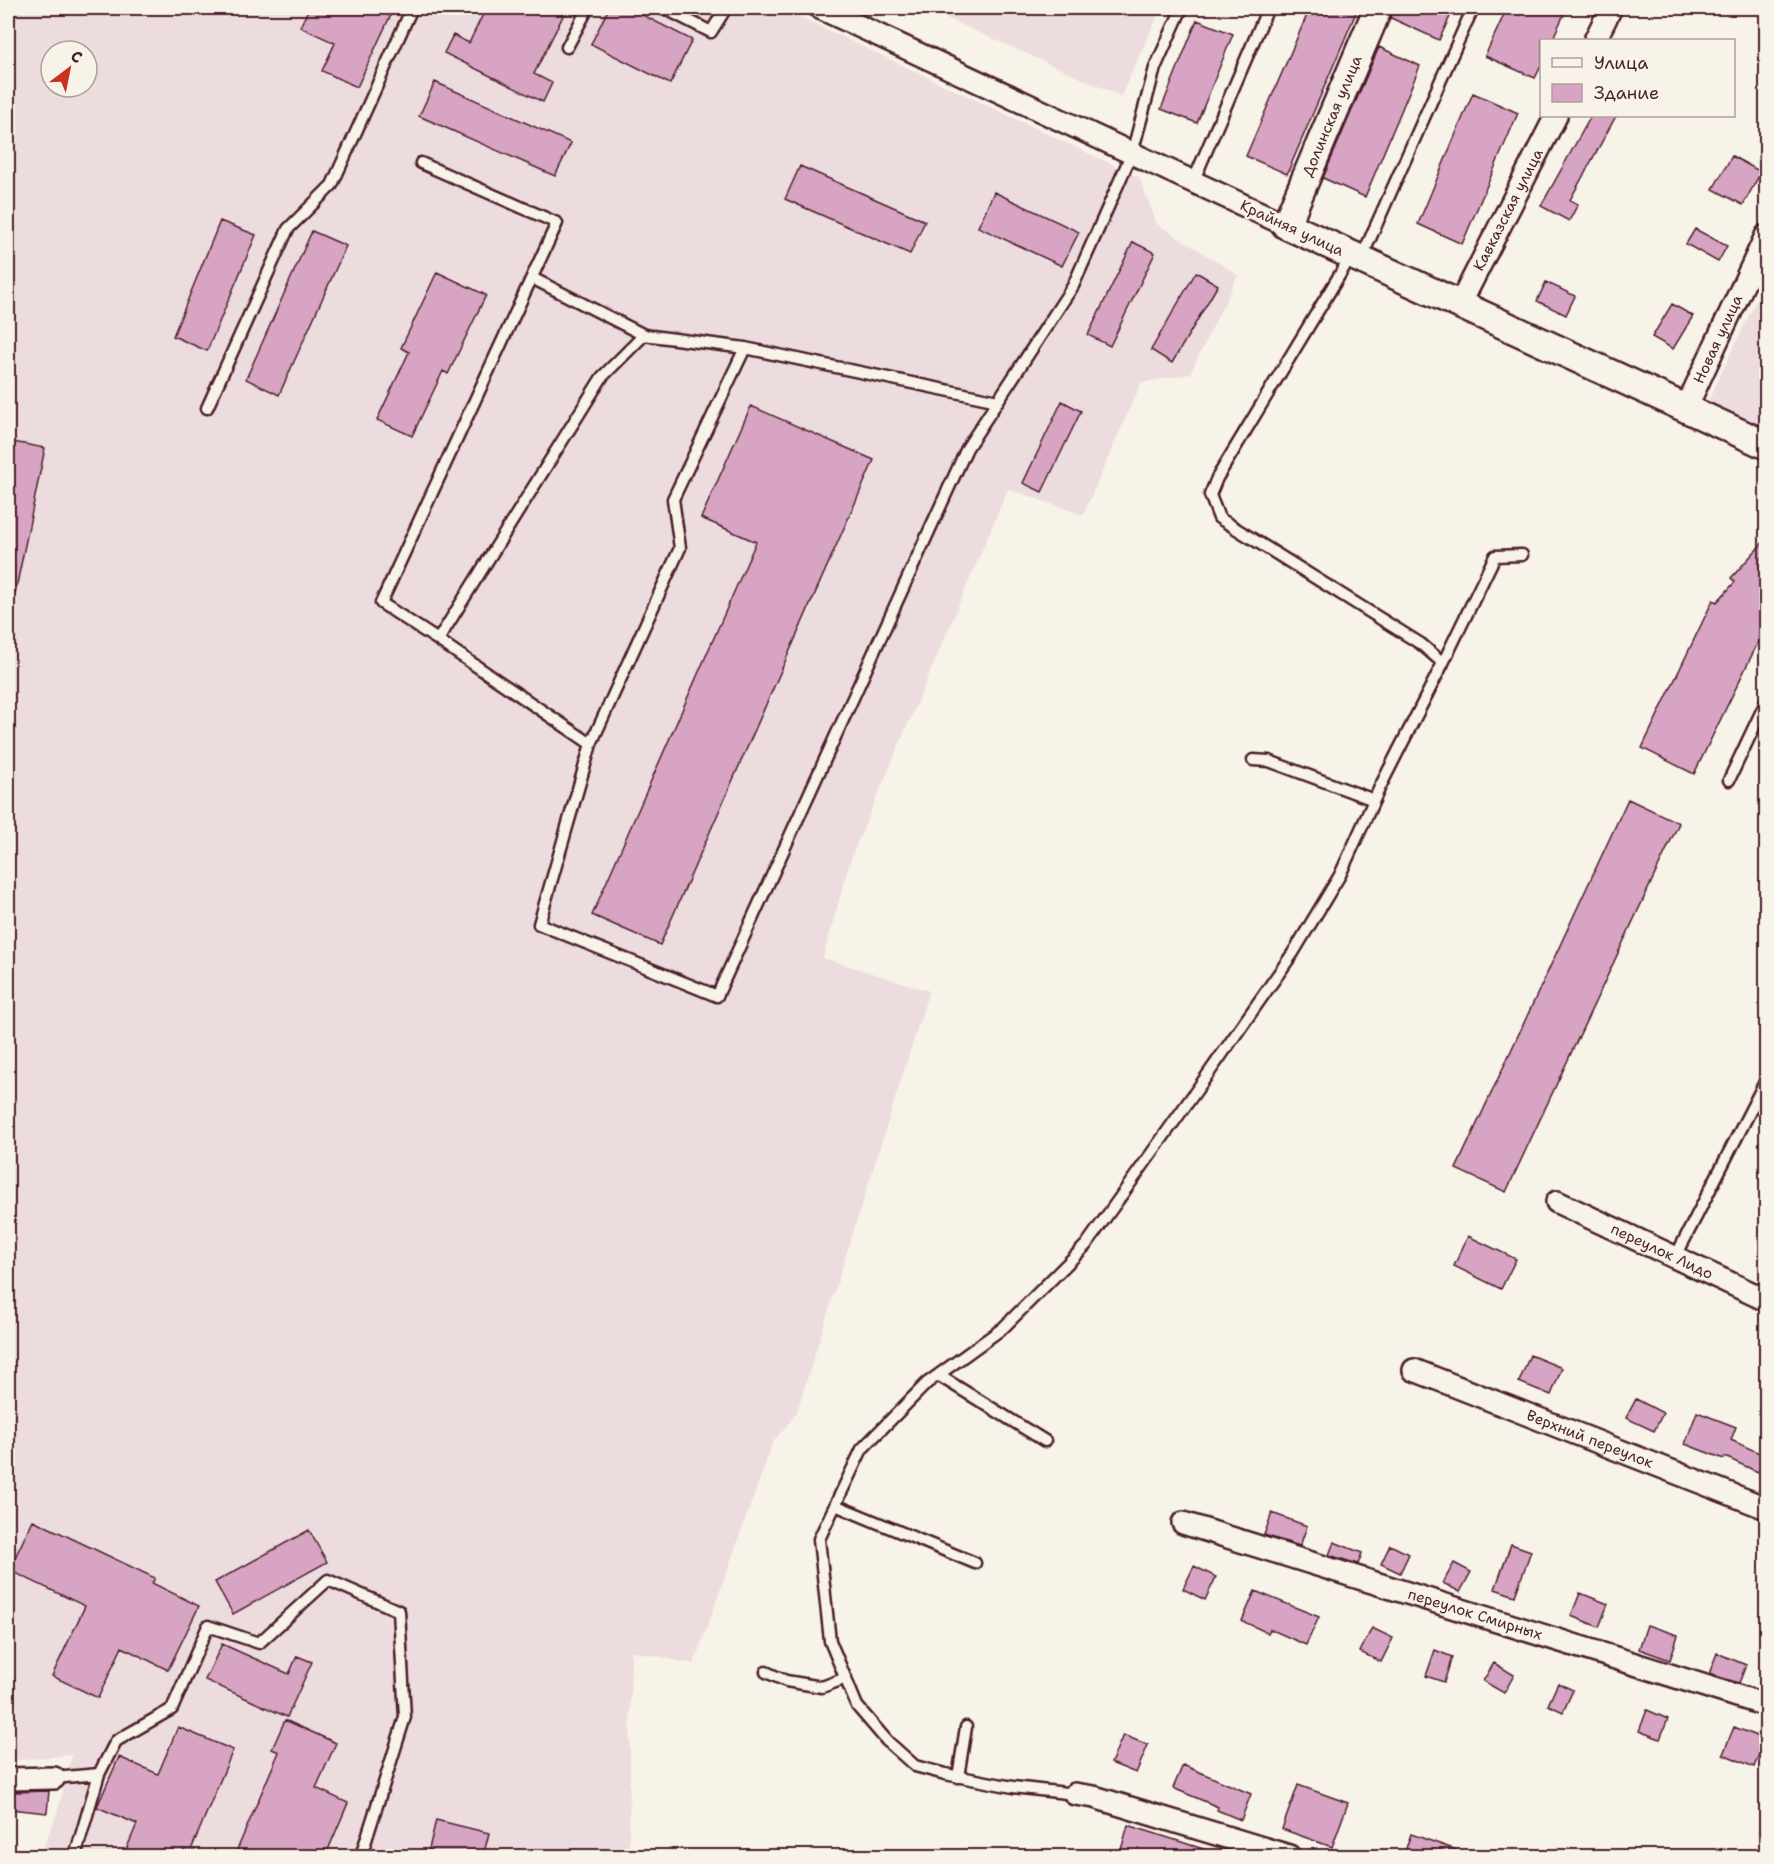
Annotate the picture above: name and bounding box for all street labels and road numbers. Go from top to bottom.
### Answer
street label: Долинская улица [1297,52,1367,180]
street label: Кавказская улица [1469,145,1548,274]
street label: Крайняя улица [1237,195,1348,261]
street label: Новая улица [1689,291,1748,387]
street label: переулок Лидо [1608,1219,1716,1284]
street label: Верхний переулок [1524,1405,1656,1473]
street label: переулок Смирных [1406,1584,1545,1645]

